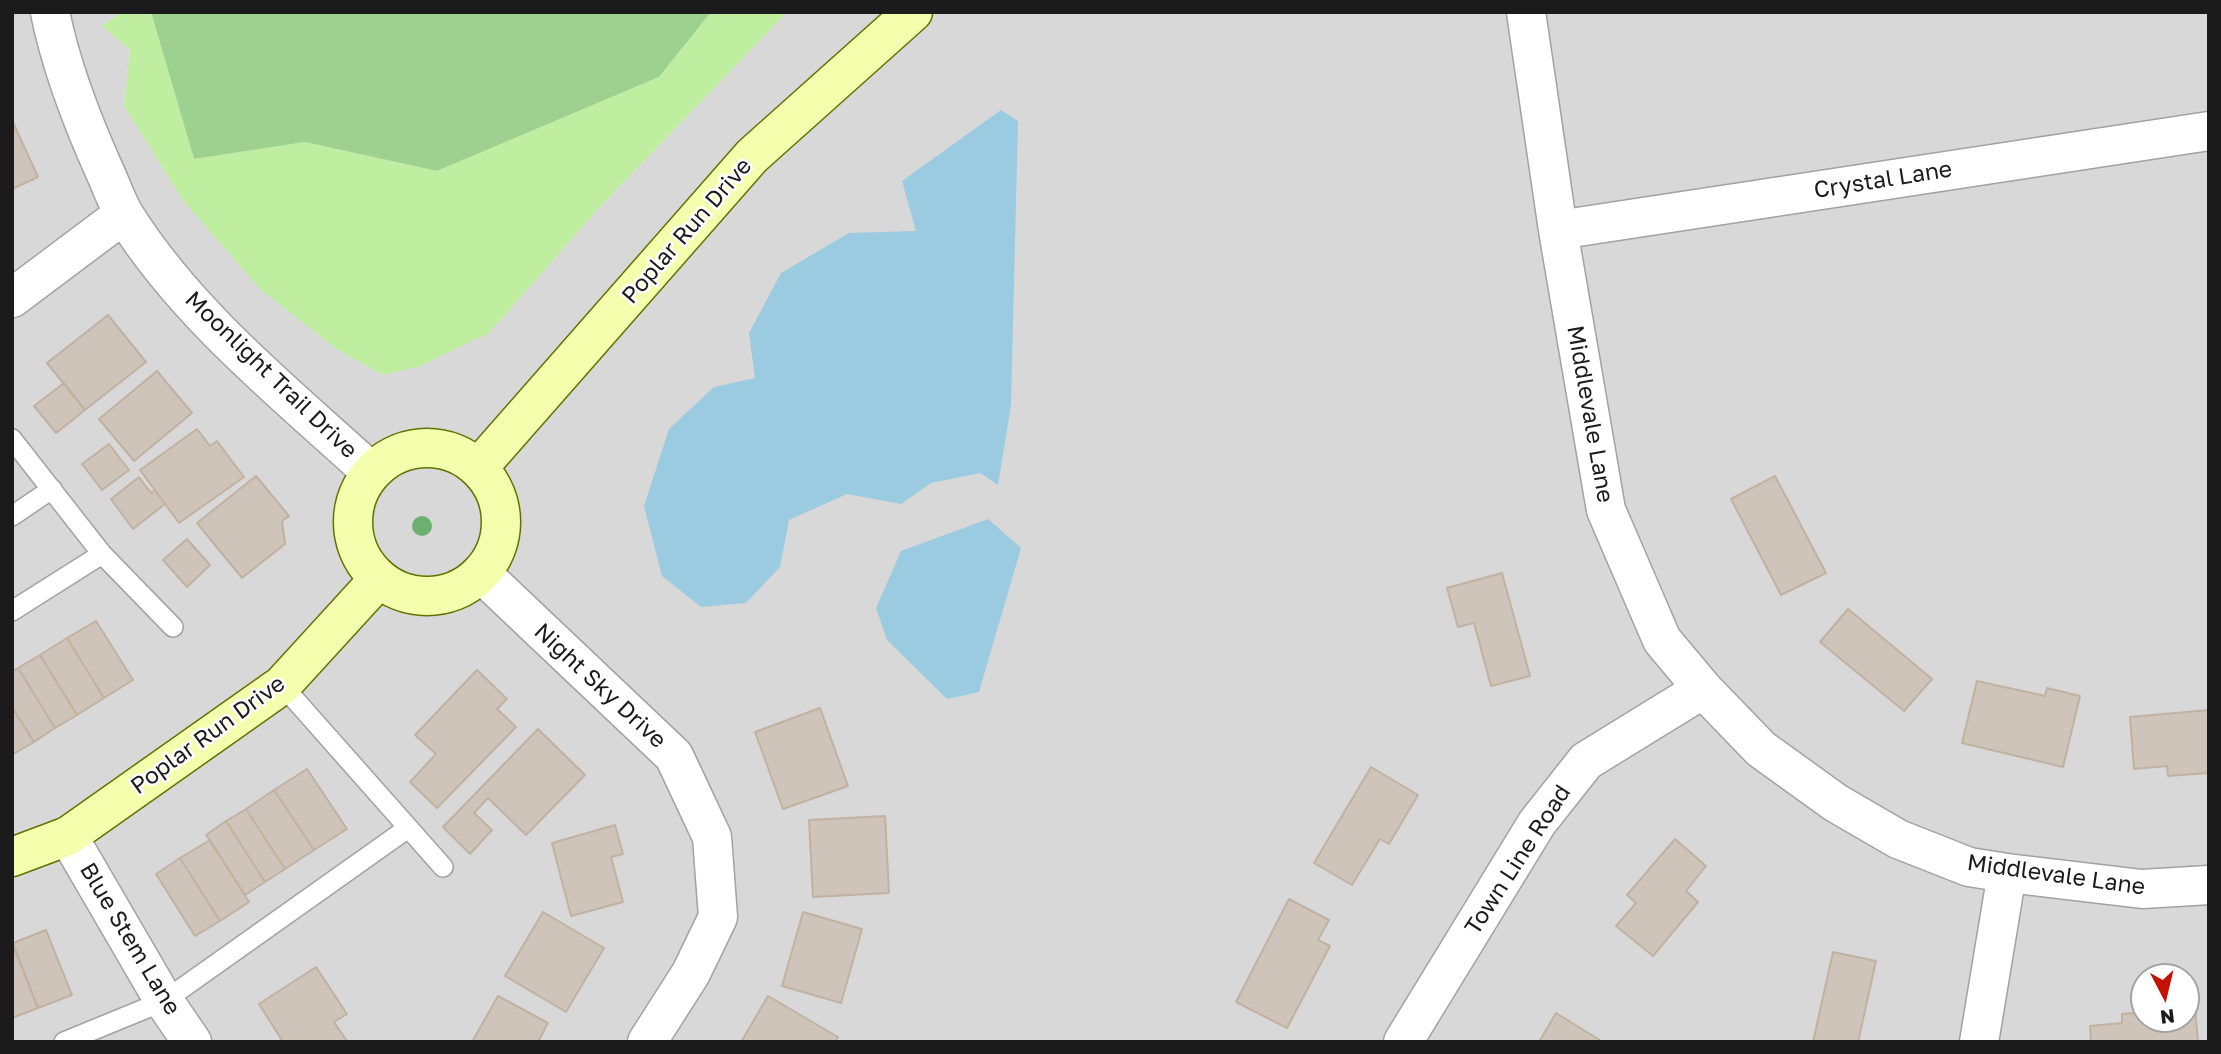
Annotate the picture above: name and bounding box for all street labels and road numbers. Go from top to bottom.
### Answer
street label: Poplar Run Drive [616,153,758,309]
street label: Crystal Lane [1812,155,1954,205]
street label: Moonlight Trail Drive [179,286,363,464]
street label: Middlevale Lane [1561,323,1619,505]
street label: Night Sky Drive [528,618,672,754]
street label: Poplar Run Drive [126,670,290,800]
street label: Town Line Road [1459,780,1577,940]
street label: Middlevale Lane [1965,849,2147,901]
street label: Blue Stem Lane [74,858,186,1020]

